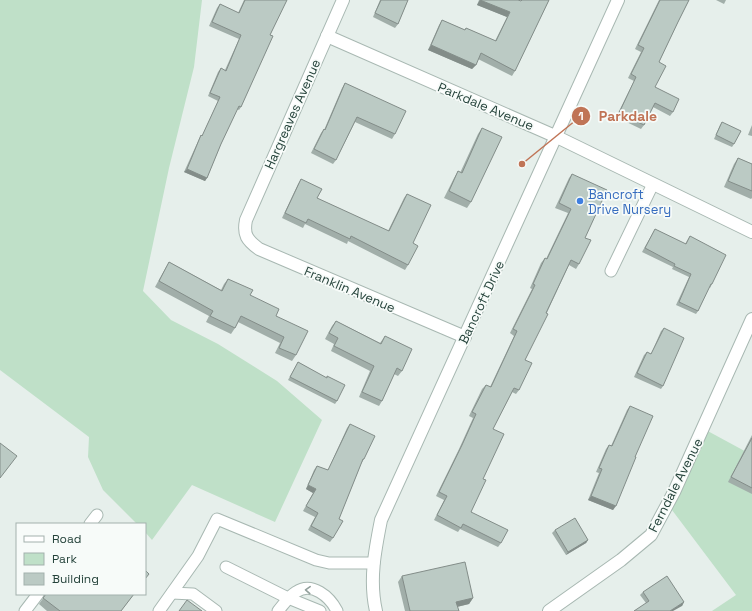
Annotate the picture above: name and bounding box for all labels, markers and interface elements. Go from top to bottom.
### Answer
street label: Hargreaves Avenue [261,56,324,172]
street label: Parkdale Avenue [435,79,536,134]
callout: Parkdale [571,103,665,129]
text: Parkdale [599,107,657,125]
text: 1 [578,108,584,124]
place label: Bancroft Drive Nursery [588,186,671,218]
marker: Bancroft Drive Nursery [575,196,585,206]
street label: Bancroft Drive [455,258,508,347]
street label: Franklin Avenue [302,263,398,316]
street label: Ferndale Avenue [644,435,706,535]
legend [16,523,146,595]
text: Road [52,531,81,547]
text: Park [52,551,77,567]
text: Building [52,571,99,587]
one-way arrow [304,585,311,594]

